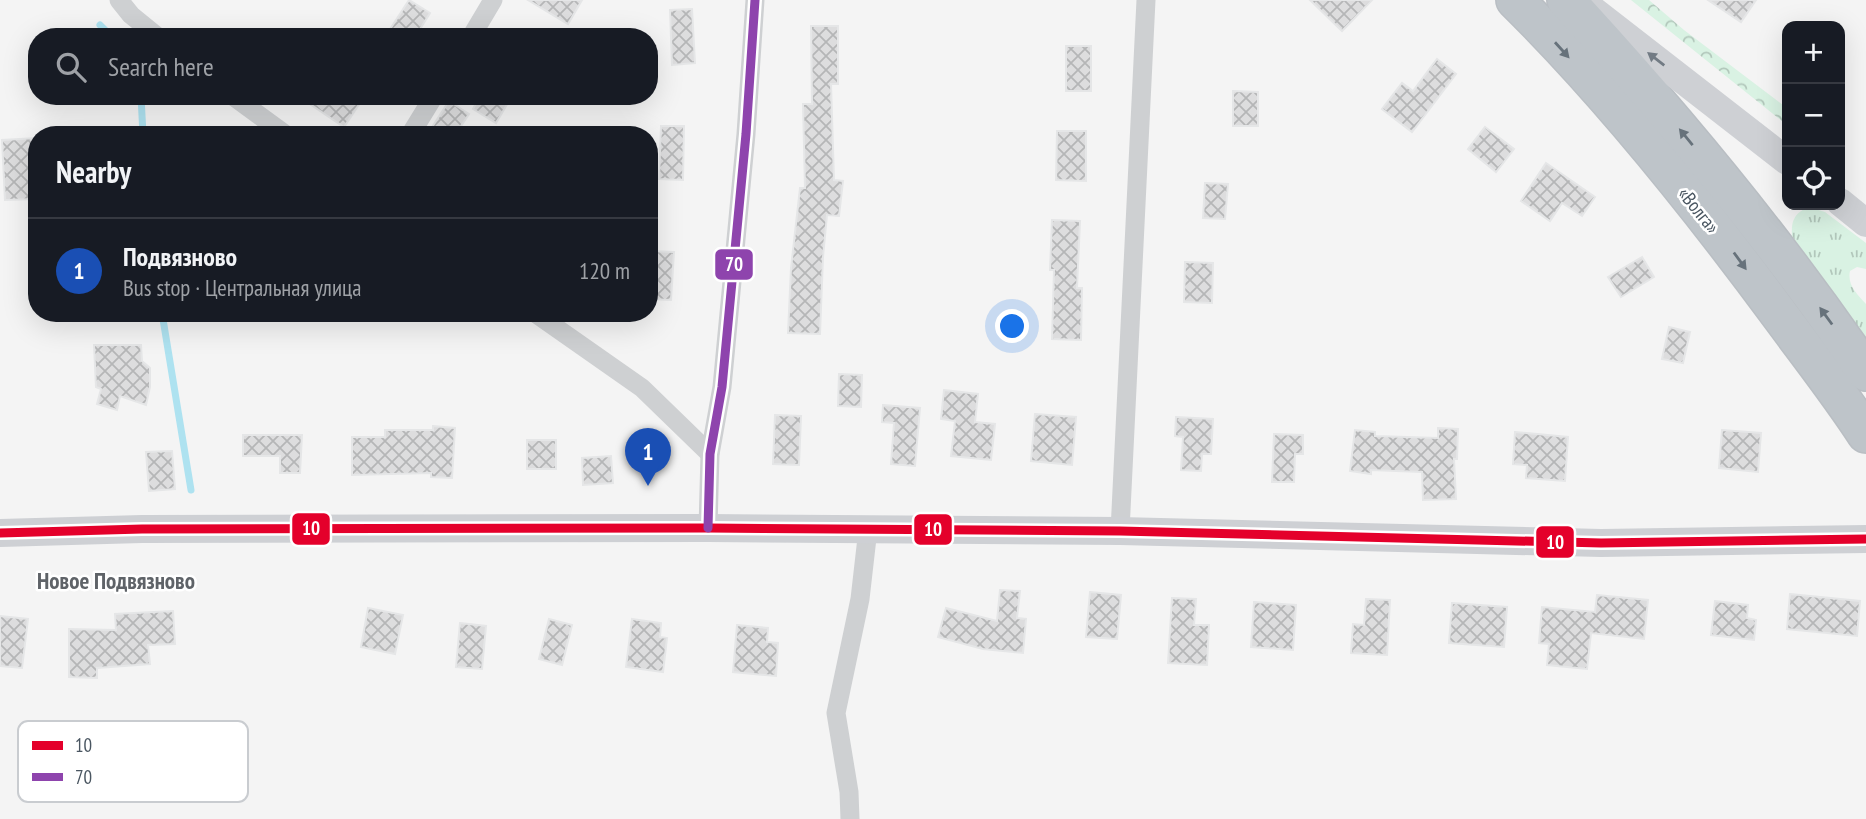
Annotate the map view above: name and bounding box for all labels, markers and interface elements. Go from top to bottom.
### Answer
map controls [1782,21,1845,210]
button: + [1782,21,1845,84]
search box [28,28,658,105]
one-way arrow [1554,41,1569,58]
icon: search [52,48,90,86]
text: Search here [108,50,214,83]
one-way arrow [1648,52,1666,67]
button: − [1782,84,1845,147]
one-way arrow [1679,129,1694,146]
button: locate [1782,147,1845,210]
text: Nearby [56,152,131,191]
street label: «Волга» [1673,182,1725,238]
text: Подвязново [123,240,237,273]
line badge: 70 [714,248,754,281]
text: 70 [725,252,743,276]
one-way arrow [1733,252,1747,270]
text: 1 [74,256,85,285]
text: 120 m [579,256,630,285]
text: Bus stop · Центральная улица [123,273,361,302]
one-way arrow [1819,307,1833,326]
your location [995,309,1029,343]
pin: 1 [625,428,671,486]
line badge: 10 [291,512,331,546]
line badge: 10 [913,513,953,546]
text: 10 [302,516,320,540]
text: 10 [924,517,942,541]
line badge: 10 [1535,525,1575,559]
text: 10 [1546,530,1564,554]
district label: Новое Подвязново [37,566,195,595]
legend [18,721,248,802]
text: 10 [75,733,92,757]
text: 70 [75,765,92,789]

